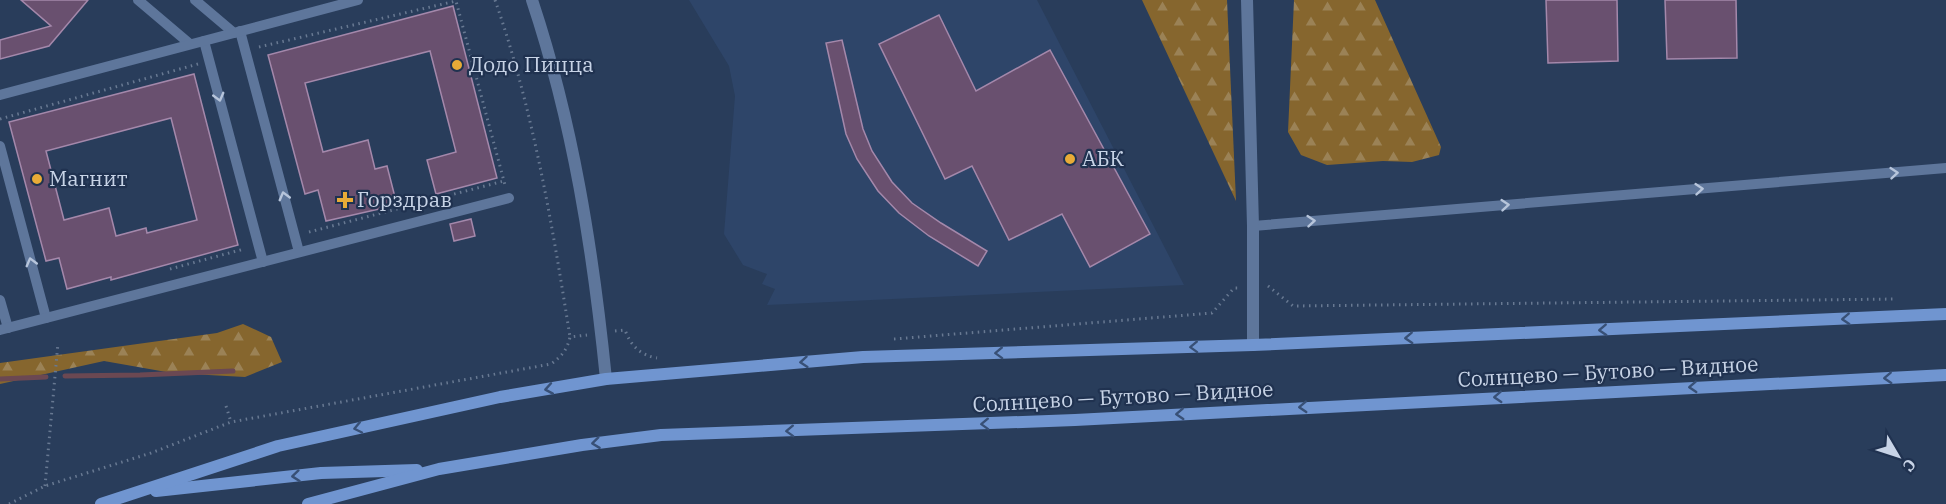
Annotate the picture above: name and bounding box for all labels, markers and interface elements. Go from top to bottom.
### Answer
place label: Додо Пицца [469,50,594,78]
marker: Додо Пицца [450,58,464,72]
one-way arrow [212,92,225,102]
place label: АБК [1082,144,1124,172]
marker: АБК [1063,152,1077,166]
place label: Магнит [49,164,128,192]
one-way arrow [1889,166,1898,179]
marker: Магнит [30,172,44,186]
one-way arrow [1695,182,1704,195]
place label: Горздрав [357,185,452,213]
one-way arrow [279,191,291,202]
marker: Горздрав [338,193,352,207]
one-way arrow [1501,199,1510,212]
one-way arrow [1306,215,1315,228]
one-way arrow [25,257,38,267]
one-way arrow [1841,312,1850,325]
one-way arrow [1599,323,1608,336]
one-way arrow [1404,332,1413,345]
one-way arrow [1190,341,1199,353]
one-way arrow [995,347,1004,359]
street label: Солнцево — Бутово — Видное [1457,349,1759,393]
one-way arrow [800,355,809,368]
one-way arrow [1883,371,1892,384]
street label: Солнцево — Бутово — Видное [972,374,1274,418]
one-way arrow [1688,381,1697,394]
one-way arrow [544,382,553,394]
one-way arrow [1494,391,1503,404]
one-way arrow [1299,400,1308,413]
one-way arrow [1175,407,1184,420]
one-way arrow [981,417,990,430]
one-way arrow [353,421,363,434]
one-way arrow [786,424,795,437]
north arrow [1868,426,1928,486]
one-way arrow [591,437,600,449]
text: С [1899,455,1921,476]
one-way arrow [292,469,301,482]

